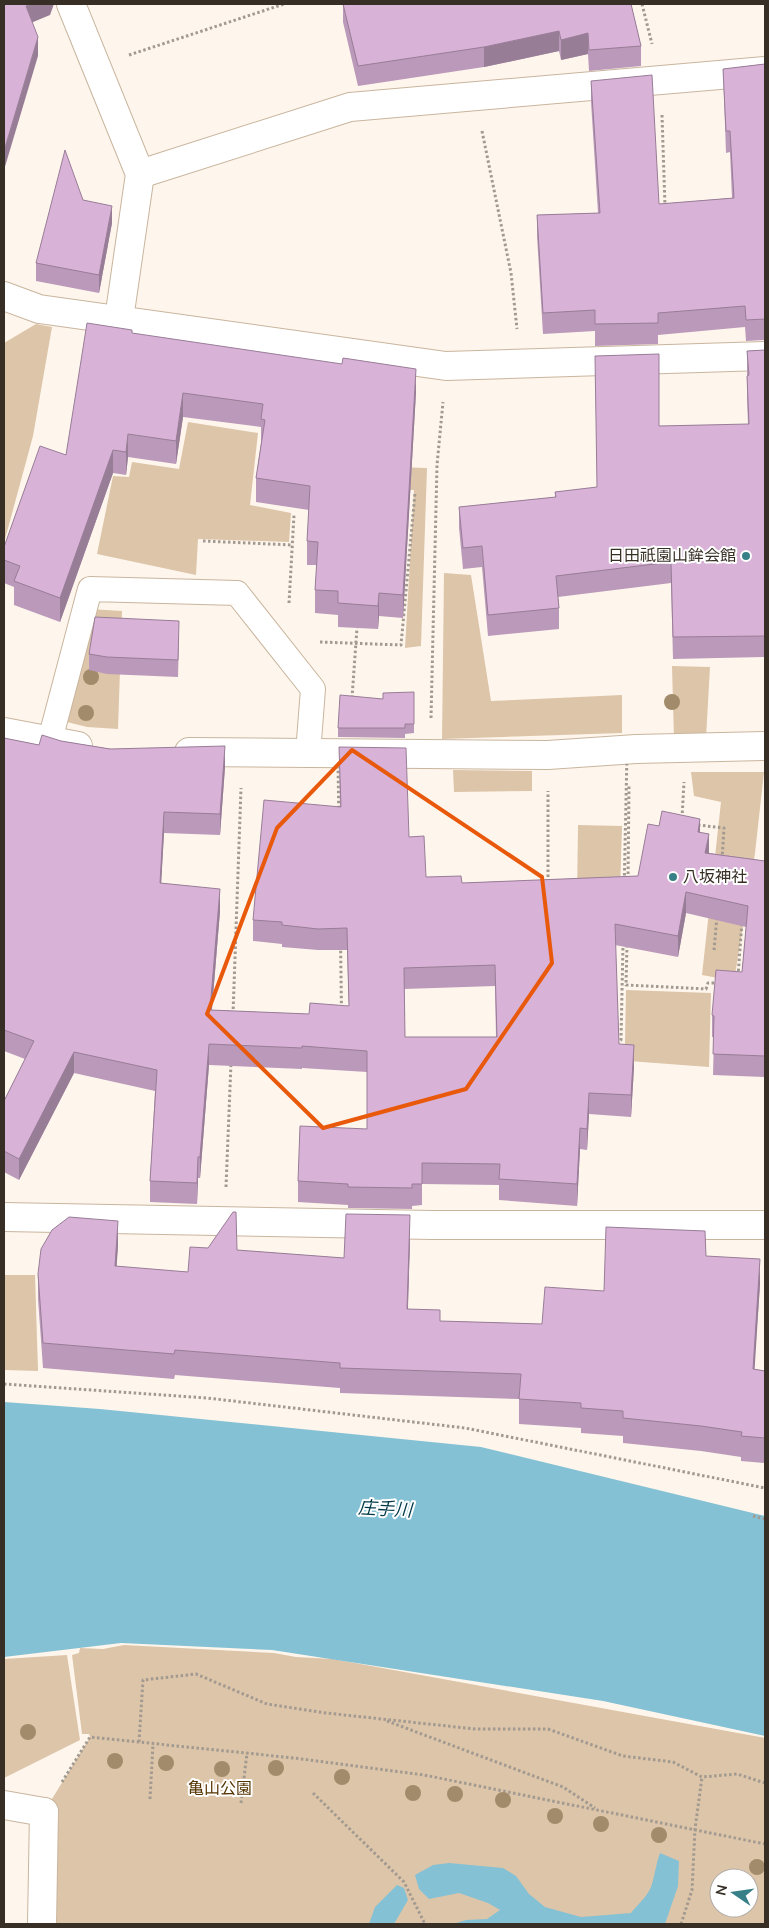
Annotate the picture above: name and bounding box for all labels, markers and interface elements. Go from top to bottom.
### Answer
place label: 日田祇園山鉾会館 [608,545,736,567]
marker: 日田祇園山鉾会館 [740,550,752,562]
place label: 八坂神社 [683,866,747,888]
marker: 八坂神社 [667,871,679,883]
water label: 庄手川 [357,1496,415,1523]
park label: 亀山公園 [188,1778,252,1800]
north arrow [709,1868,759,1918]
text: N [711,1883,732,1897]

